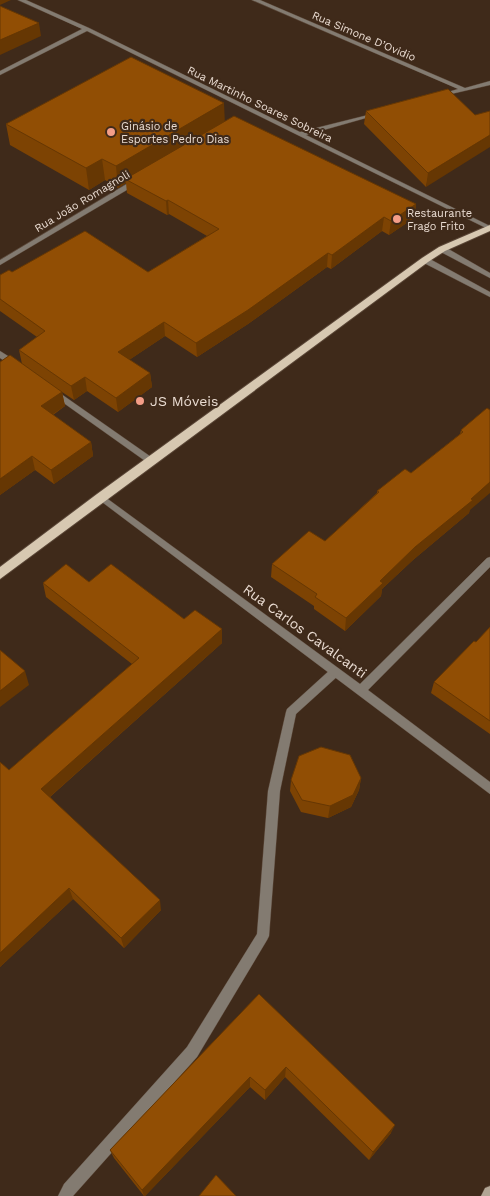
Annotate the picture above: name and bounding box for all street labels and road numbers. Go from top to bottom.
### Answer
street label: Rua Simone D’Ovidio [310,9,418,64]
street label: Rua Martinho Soares Sobreira [185,64,334,145]
street label: Rua João Romagnoli [32,168,132,235]
street label: Rua Carlos Cavalcanti [240,581,370,681]

